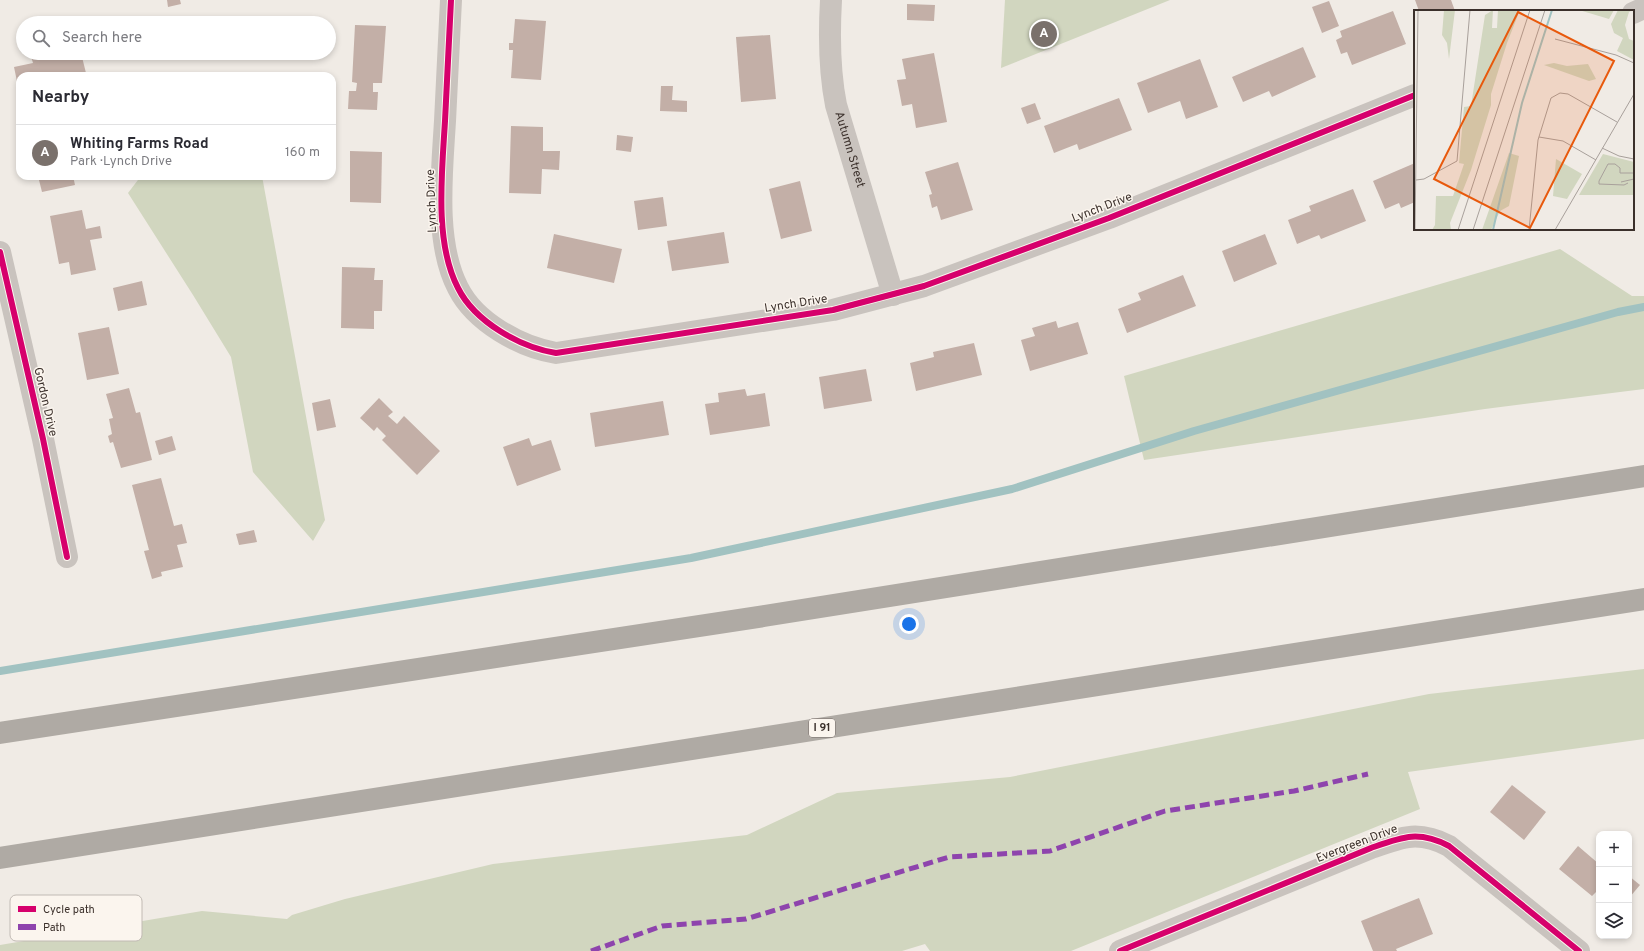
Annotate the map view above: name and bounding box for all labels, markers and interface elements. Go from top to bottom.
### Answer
inset map [1414,10,1634,230]
search box [16,16,336,60]
pin: A [1031,19,1057,49]
icon: search [30,27,52,49]
text: Search here [62,29,142,48]
text: Nearby [32,87,89,109]
street label: Autumn Street [830,110,868,190]
text: Whiting Farms Road [70,135,209,154]
text: A [40,145,50,161]
text: 160 m [285,145,320,161]
text: Park · Lynch Drive [70,154,172,170]
street label: Lynch Drive [423,169,441,233]
street label: Lynch Drive [1069,189,1135,227]
street label: Lynch Drive [763,291,829,317]
street label: Gordon Drive [29,366,61,438]
your location [899,614,919,634]
road number: I 91 [809,719,835,737]
street label: Evergreen Drive [1314,821,1400,867]
map controls [1596,831,1632,939]
button: + [1596,831,1632,867]
button: − [1596,867,1632,903]
legend [10,895,142,941]
text: Cycle path [43,903,95,917]
button: layers [1596,903,1632,939]
text: Path [43,921,65,935]

